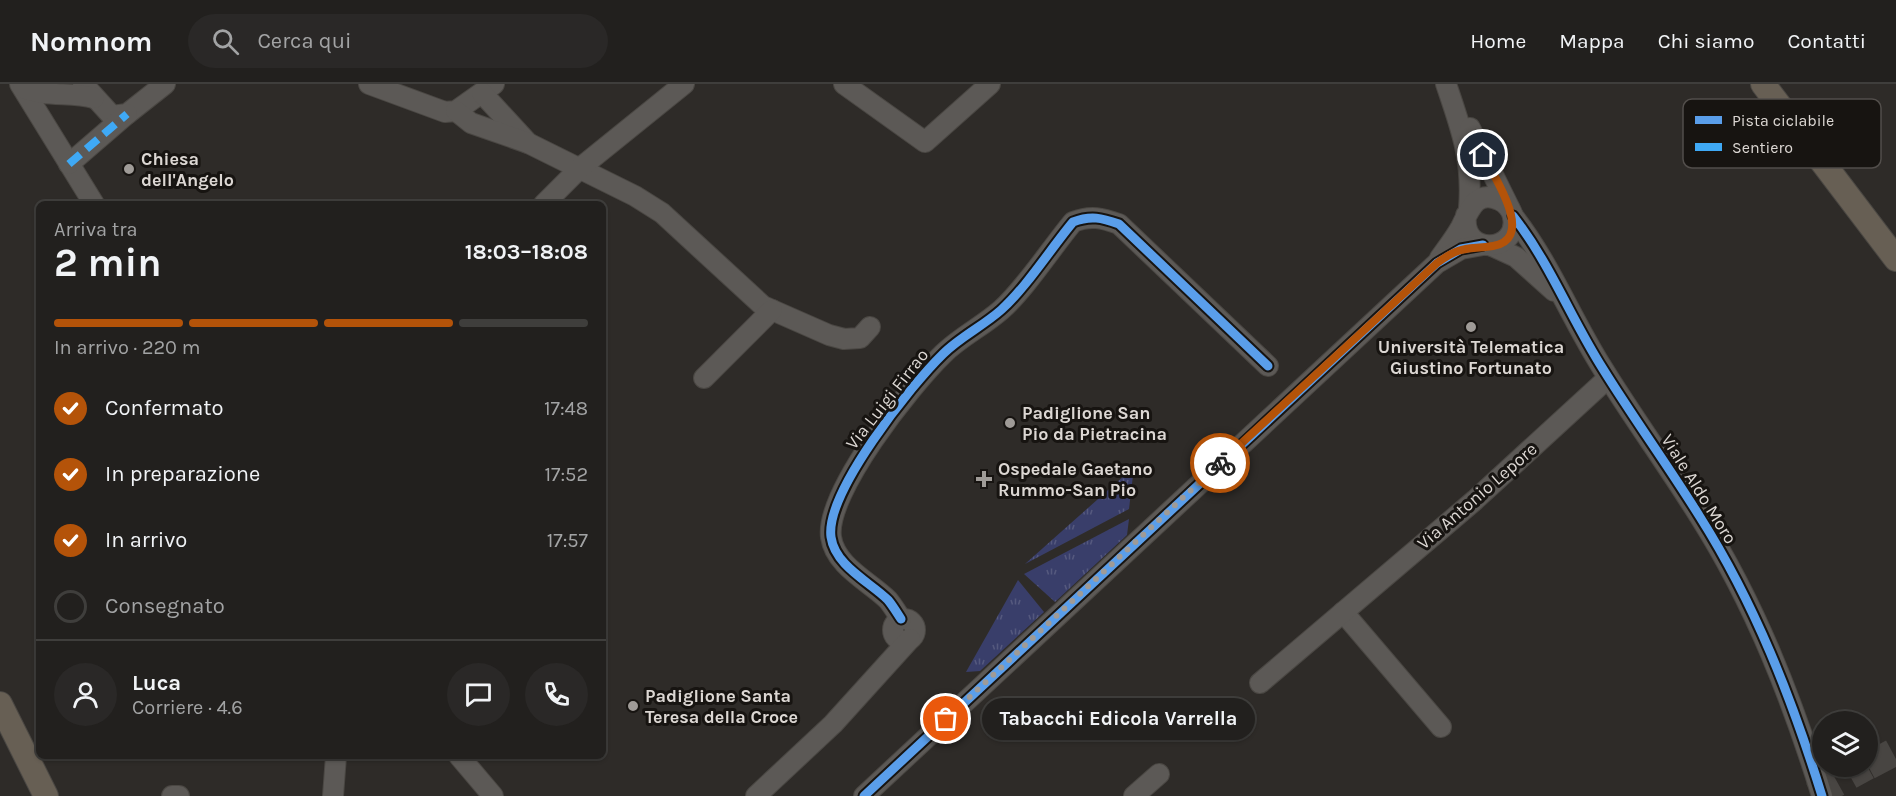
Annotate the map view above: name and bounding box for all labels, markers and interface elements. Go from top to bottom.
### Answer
search box [188,14,608,68]
text: Nomnom [30,25,152,58]
icon: search [209,25,242,58]
text: Cerca qui [257,28,352,54]
text: Home [1470,29,1526,53]
text: Mappa [1559,29,1625,53]
text: Chi siamo [1658,29,1754,53]
text: Contatti [1787,29,1866,53]
legend [1683,99,1881,168]
text: Pista ciclabile [1732,111,1834,130]
pin [1457,129,1508,180]
icon: home [1466,138,1499,171]
text: Sentiero [1732,138,1793,157]
place label: Chiesa dell'Angelo [141,148,234,191]
marker: Chiesa dell'Angelo [122,162,136,176]
text: Arriva tra [54,218,137,241]
text: 18:03–18:08 [465,239,588,265]
text: 2 min [54,240,162,286]
marker: Università Telematica Giustino Fortunato [1464,320,1478,334]
text: In arrivo · 220 m [54,336,200,359]
place label: Università Telematica Giustino Fortunato [1378,336,1564,379]
street label: Via Luigi Firrao [841,344,933,454]
icon: check [54,392,87,425]
text: Confermato [105,395,224,421]
text: 17:48 [544,397,588,420]
place label: Padiglione San Pio da Pietracina [1022,402,1167,445]
marker: Padiglione San Pio da Pietracina [1003,416,1017,430]
street label: Viale Aldo Moro [1656,430,1742,548]
courier [1190,433,1250,493]
street label: Via Antonio Lepore [1413,438,1541,554]
icon: bike [1204,447,1237,480]
icon: check [54,458,87,491]
place label: Ospedale Gaetano Rummo-San Pio [998,458,1153,501]
text: In preparazione [105,461,260,487]
text: 17:52 [545,463,588,486]
marker: Ospedale Gaetano Rummo-San Pio [975,470,993,488]
icon: check [54,524,87,557]
text: In arrivo [105,527,187,553]
text: 17:57 [547,529,588,552]
text: Consegnato [105,593,225,619]
button: person [54,663,117,726]
button: chat [447,663,510,726]
button: phone [525,663,588,726]
text: Luca [132,670,181,696]
place label: Padiglione Santa Teresa della Croce [645,685,798,728]
pin [920,693,971,744]
text: Corriere · 4.6 [132,696,243,719]
callout: Tabacchi Edicola Varrella [982,698,1255,740]
marker: Padiglione Santa Teresa della Croce [626,699,640,713]
icon: bag [929,702,962,735]
text: Tabacchi Edicola Varrella [999,707,1238,730]
map controls [1812,711,1878,777]
button: layers [1812,711,1878,777]

